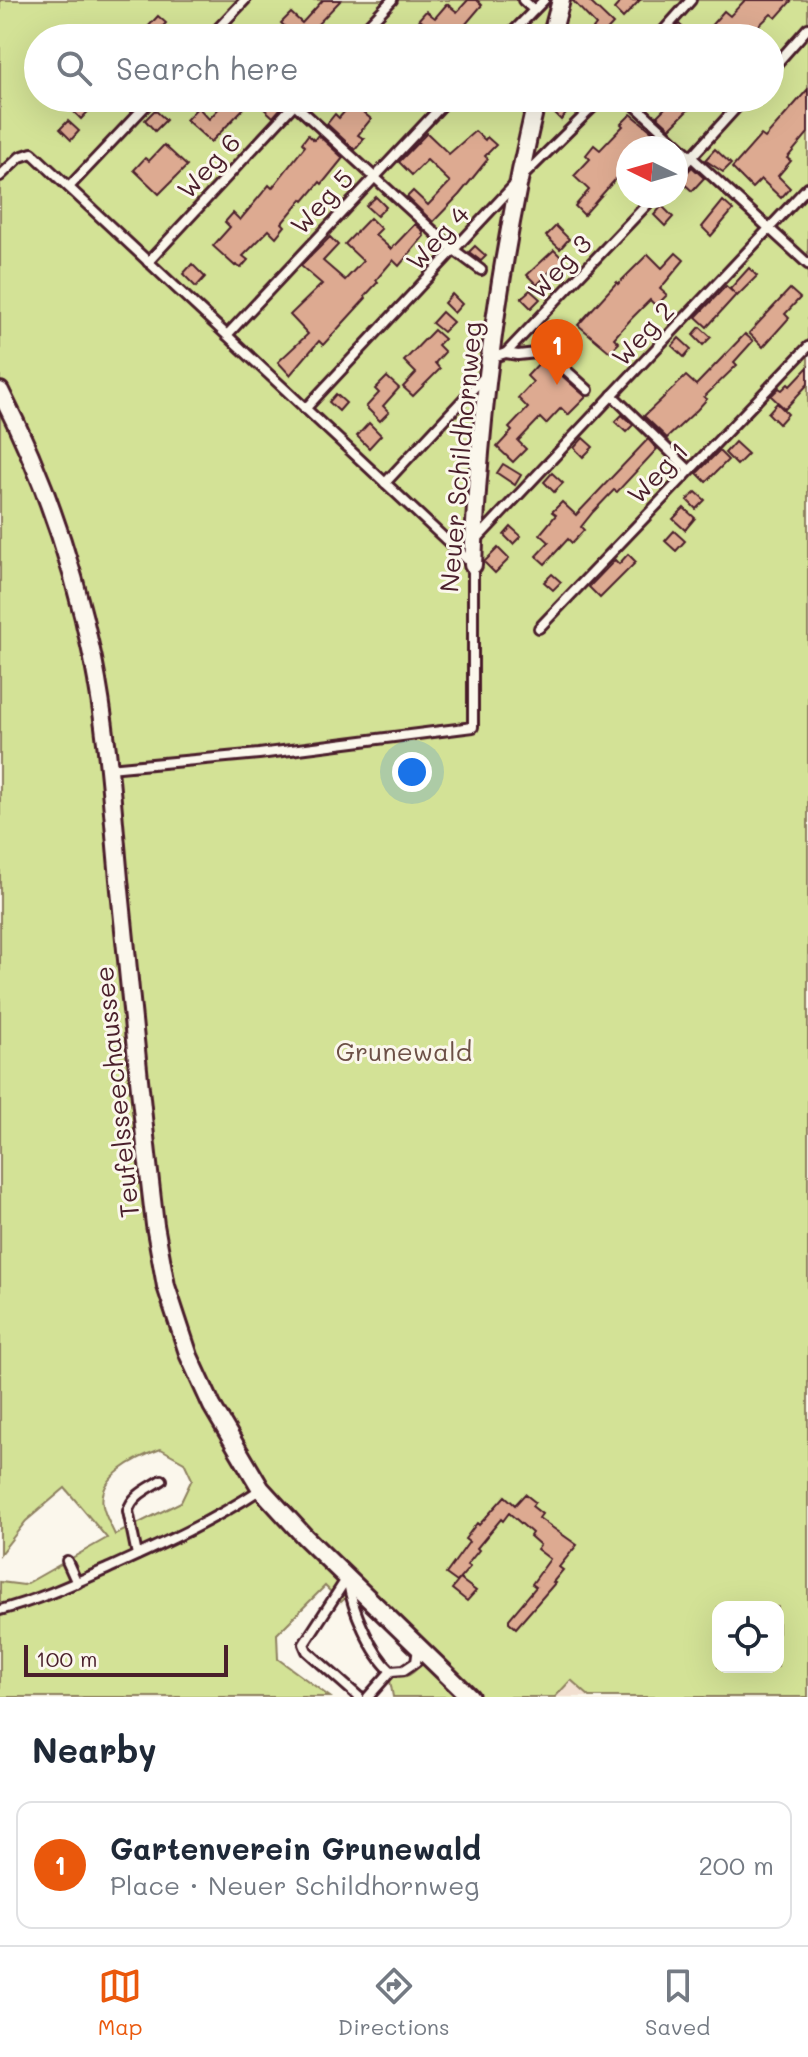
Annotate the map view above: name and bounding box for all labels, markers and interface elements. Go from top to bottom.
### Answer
search box [24,24,784,112]
icon: search [52,46,96,90]
text: Search here [116,48,299,88]
street label: Weg 6 [169,125,247,205]
north arrow [616,136,688,208]
street label: Weg 5 [282,161,360,241]
street label: Weg 4 [398,197,476,277]
street label: Weg 3 [520,227,598,306]
street label: Weg 2 [604,294,681,373]
pin: 1 [531,319,583,385]
street label: Neuer Schildhornweg [431,320,489,594]
street label: Weg 1 [619,434,695,511]
your location [392,752,432,792]
street label: Teufelsseechaussee [86,965,146,1220]
park label: Grunewald [336,1034,472,1068]
map controls [712,1601,784,1673]
button: locate [712,1601,784,1673]
scale bar [24,1641,228,1677]
text: 100 m [36,1644,98,1673]
text: Nearby [32,1727,157,1772]
text: Gartenverein Grunewald [110,1828,481,1868]
text: 1 [54,1848,66,1882]
text: 200 m [698,1848,774,1882]
text: Place · Neuer Schildhornweg [110,1868,479,1902]
tab: Map [98,1964,143,2041]
tab: Directions [338,1964,450,2041]
tab: Saved [645,1964,710,2041]

